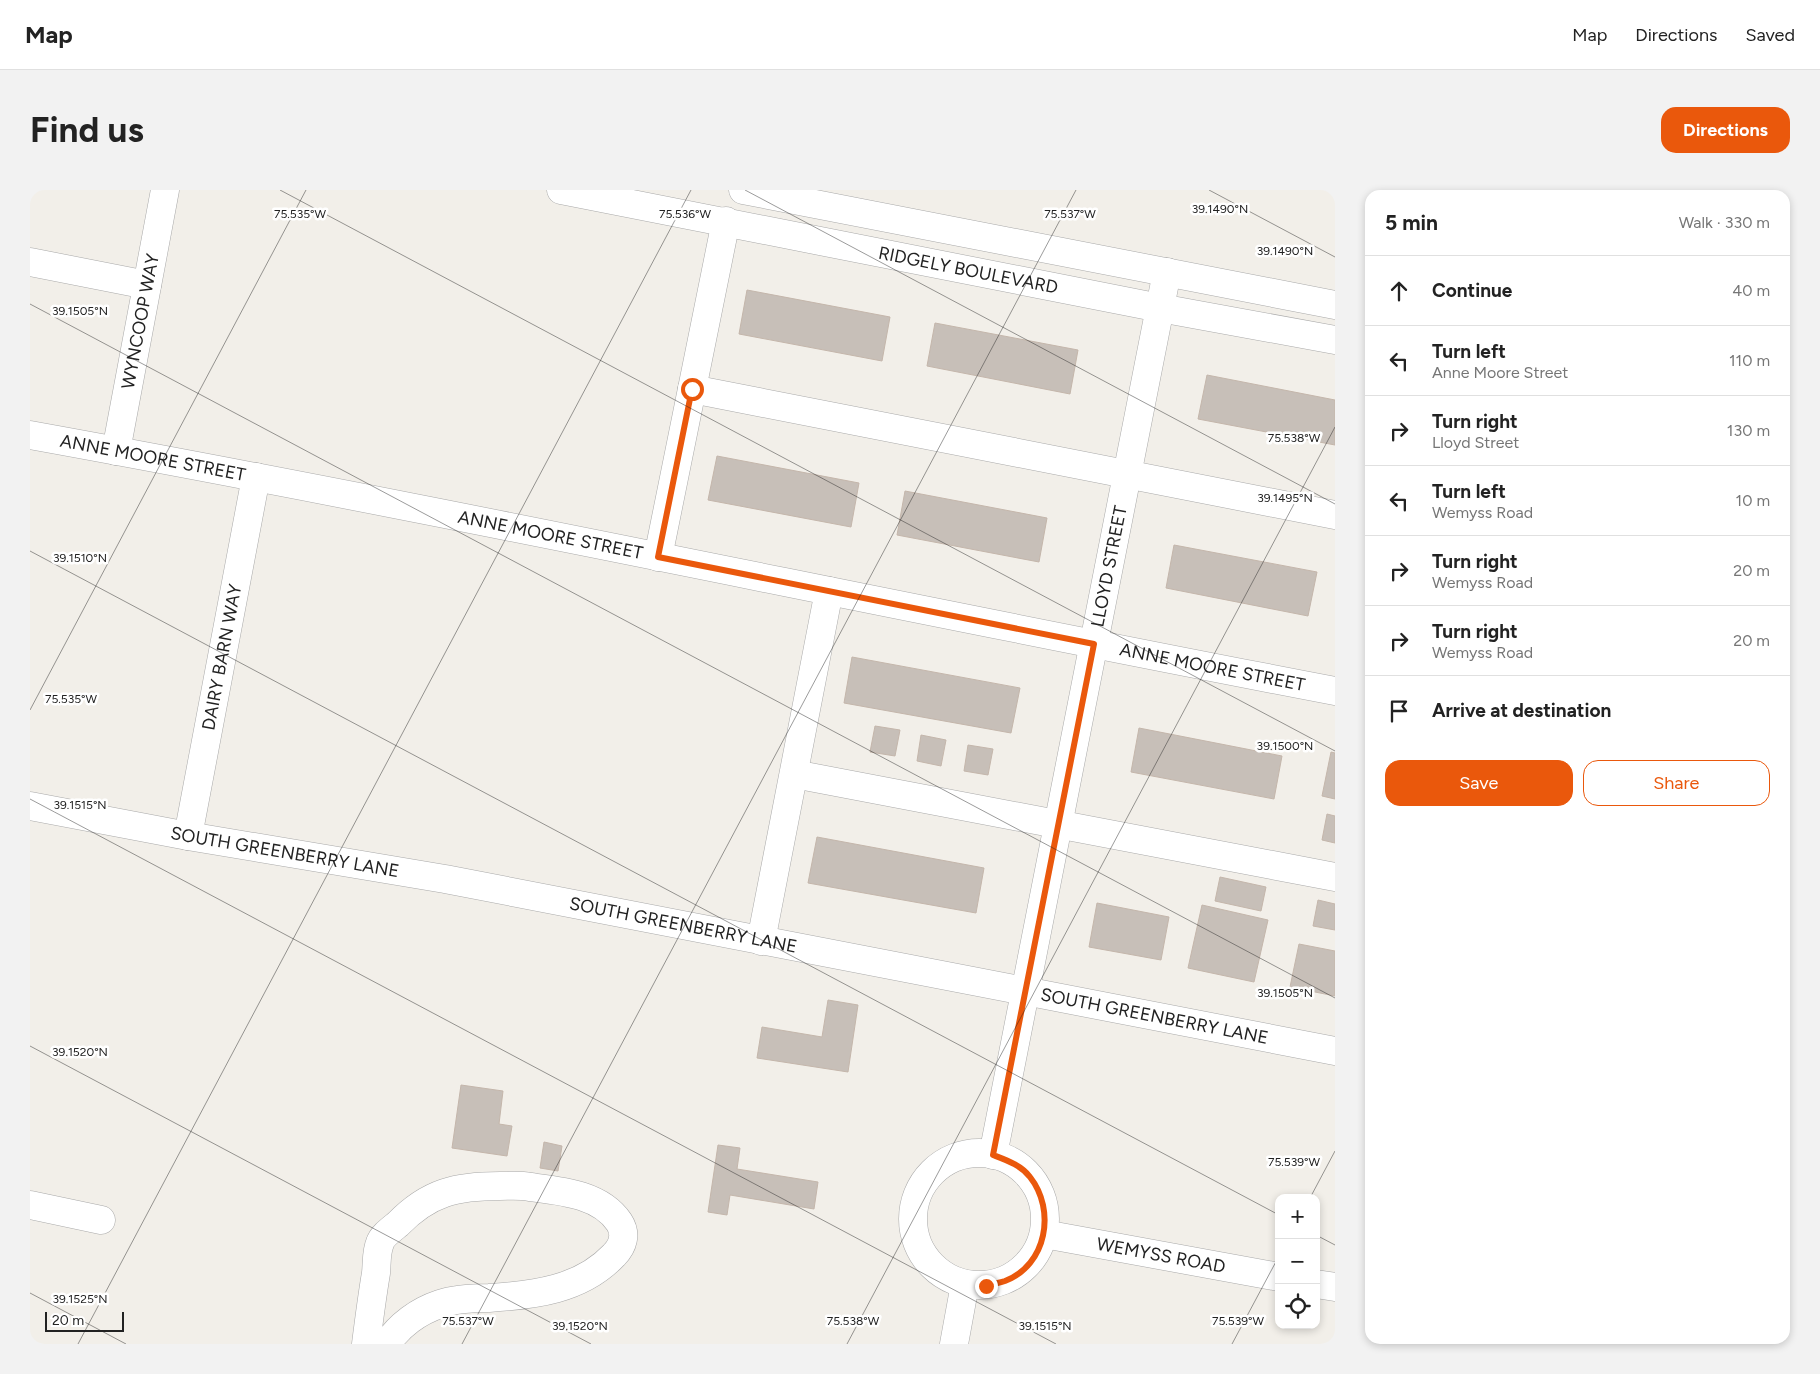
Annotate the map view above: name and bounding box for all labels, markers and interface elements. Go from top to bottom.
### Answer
text: Map [25,20,73,49]
text: Map [1572,24,1607,46]
text: Directions [1635,24,1717,46]
text: Saved [1745,24,1795,46]
button: Directions [1661,107,1790,153]
text: Find us [30,109,144,151]
text: 39.1490°N [1192,202,1248,216]
text: 75.535°W [274,207,327,221]
text: 75.536°W [659,207,711,221]
text: 75.537°W [1044,207,1096,221]
text: 5 min [1385,210,1438,235]
text: Walk · 330 m [1679,213,1770,232]
street label: RIDGELY BOULEVARD [876,242,1060,299]
text: 39.1490°N [1257,244,1313,258]
street label: WYNCOOP WAY [117,252,164,391]
icon: ahead [1385,277,1413,305]
text: Continue [1432,279,1512,302]
text: 40 m [1732,281,1770,300]
text: 39.1505°N [52,304,108,318]
text: Turn left [1432,340,1506,363]
icon: left [1385,347,1413,375]
text: 110 m [1729,351,1770,370]
text: Anne Moore Street [1432,363,1568,382]
route start [681,378,704,401]
text: Turn right [1432,410,1518,433]
icon: right [1385,417,1413,445]
text: 130 m [1727,421,1770,440]
street label: ANNE MOORE STREET [58,430,248,486]
text: 75.538°W [1268,431,1321,445]
text: Lloyd Street [1432,433,1519,452]
text: Turn left [1432,480,1506,503]
icon: left [1385,487,1413,515]
text: 39.1495°N [1257,491,1313,505]
text: 10 m [1736,491,1770,510]
text: Wemyss Road [1432,503,1533,522]
street label: LLOYD STREET [1086,504,1132,629]
street label: ANNE MOORE STREET [456,506,645,564]
text: Turn right [1432,550,1518,573]
text: 39.1510°N [53,551,107,565]
icon: right [1385,557,1413,585]
text: 20 m [1733,561,1770,580]
text: Wemyss Road [1432,573,1533,592]
street label: DAIRY BARN WAY [197,582,247,732]
text: Turn right [1432,620,1518,643]
icon: right [1385,627,1413,655]
text: 20 m [1733,631,1770,650]
street label: ANNE MOORE STREET [1118,638,1307,696]
text: Wemyss Road [1432,643,1533,662]
text: 75.535°W [45,692,98,706]
icon: arrive [1385,697,1413,725]
text: Arrive at destination [1432,699,1611,722]
text: 39.1500°N [1257,739,1313,753]
button: Save [1385,760,1573,806]
button: Share [1583,760,1770,806]
text: 39.1515°N [53,798,107,812]
street label: SOUTH GREENBERRY LANE [169,822,401,882]
street label: SOUTH GREENBERRY LANE [567,892,799,958]
street label: SOUTH GREENBERRY LANE [1039,983,1270,1049]
text: 39.1505°N [1257,986,1313,1000]
text: 39.1520°N [52,1045,108,1059]
text: 75.539°W [1268,1155,1320,1169]
map controls [1275,1194,1320,1329]
button: + [1275,1194,1320,1239]
street label: WEMYSS ROAD [1095,1233,1227,1278]
button: − [1275,1239,1320,1284]
route end [975,1275,998,1298]
button: locate [1275,1284,1320,1329]
text: 39.1525°N [53,1292,108,1306]
scale bar [45,1309,124,1332]
text: 20 m [52,1312,84,1329]
text: 75.537°W [442,1314,494,1328]
text: 75.538°W [827,1314,880,1328]
text: 75.539°W [1212,1314,1264,1328]
text: 39.1520°N [552,1319,608,1333]
text: 39.1515°N [1018,1319,1072,1333]

